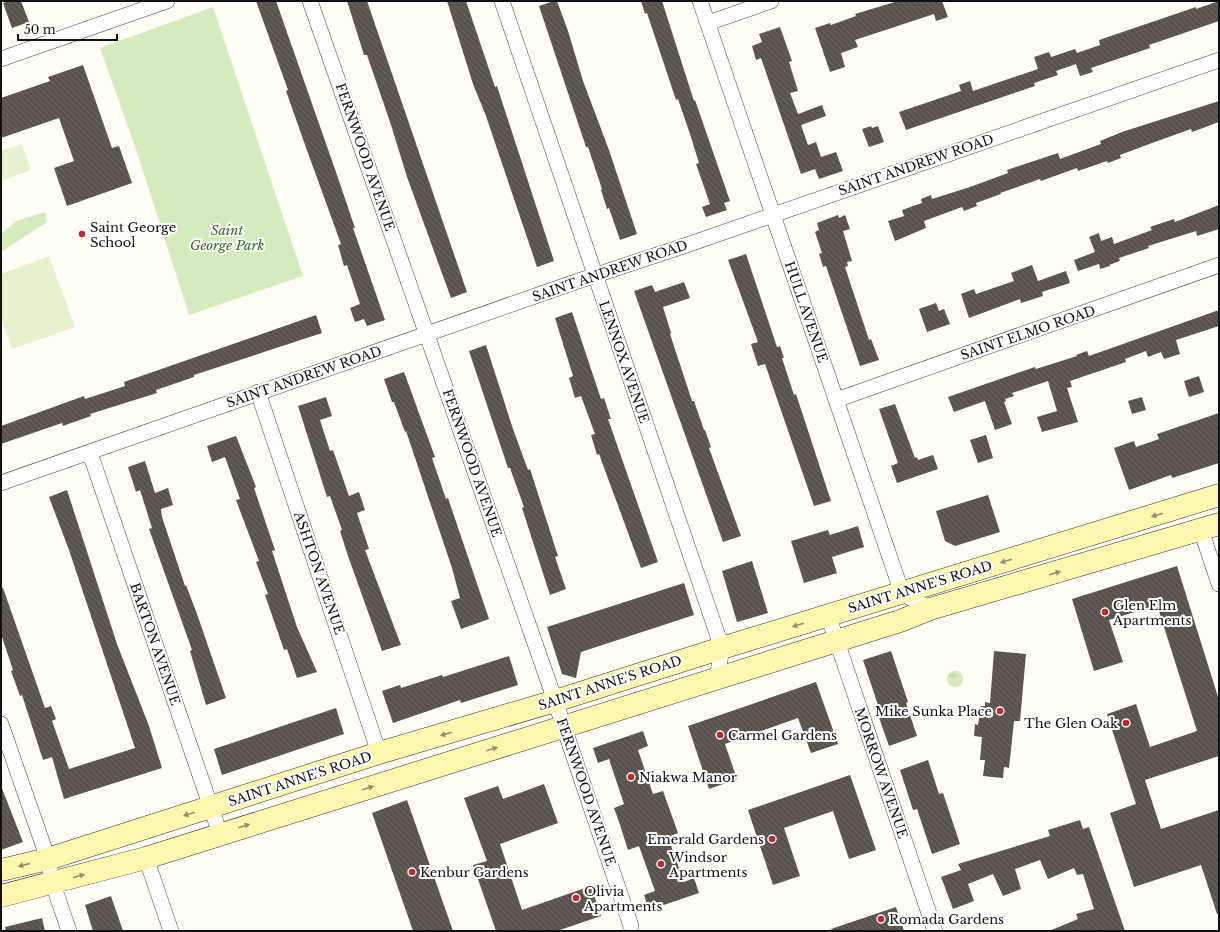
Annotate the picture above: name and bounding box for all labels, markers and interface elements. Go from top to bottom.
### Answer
scale bar [18,16,117,42]
text: 50 m [24,22,56,37]
street label: FERNWOOD AVENUE [332,81,398,233]
street label: SAINT ANDREW ROAD [836,130,996,200]
place label: Saint George School [90,219,176,251]
park label: Saint George Park [190,222,264,254]
marker: Saint George School [77,229,87,239]
street label: SAINT ANDREW ROAD [530,236,690,306]
street label: HULL AVENUE [781,259,831,365]
street label: LENNOX AVENUE [595,298,653,426]
street label: SAINT ELMO ROAD [958,302,1098,364]
street label: SAINT ANDREW ROAD [224,342,384,412]
street label: FERNWOOD AVENUE [439,387,505,539]
street label: ASHTON AVENUE [290,508,348,637]
one-way arrow [1151,512,1163,518]
street label: SAINT ANNE'S ROAD [846,557,994,617]
one-way arrow [1000,558,1012,564]
one-way arrow [1049,570,1061,576]
street label: BARTON AVENUE [126,581,184,707]
place label: Glen Elm Apartments [1112,597,1191,629]
marker: Glen Elm Apartments [1100,607,1110,617]
one-way arrow [791,622,803,628]
street label: SAINT ANNE'S ROAD [536,652,684,714]
place label: Mike Sunka Place [875,703,992,720]
street label: MORROW AVENUE [851,705,911,841]
marker: Mike Sunka Place [995,706,1005,716]
place label: The Glen Oak [1024,715,1118,732]
street label: FERNWOOD AVENUE [553,716,619,868]
marker: The Glen Oak [1121,718,1131,728]
place label: Carmel Gardens [728,727,837,744]
marker: Carmel Gardens [715,730,725,740]
one-way arrow [440,731,453,737]
one-way arrow [486,746,498,752]
street label: SAINT ANNE'S ROAD [226,748,374,810]
place label: Niakwa Manor [639,769,738,786]
marker: Niakwa Manor [626,772,636,782]
one-way arrow [362,785,374,791]
one-way arrow [182,811,194,817]
one-way arrow [238,823,250,829]
place label: Emerald Gardens [647,831,764,848]
marker: Emerald Gardens [767,834,777,844]
place label: Windsor Apartments [668,849,747,881]
marker: Windsor Apartments [656,859,666,869]
one-way arrow [18,862,30,868]
place label: Kenbur Gardens [420,864,529,881]
marker: Kenbur Gardens [407,867,417,877]
one-way arrow [73,873,86,879]
place label: Olivia Apartments [583,883,662,915]
marker: Olivia Apartments [571,893,581,903]
place label: Romada Gardens [889,911,1004,928]
marker: Romada Gardens [876,914,886,924]

